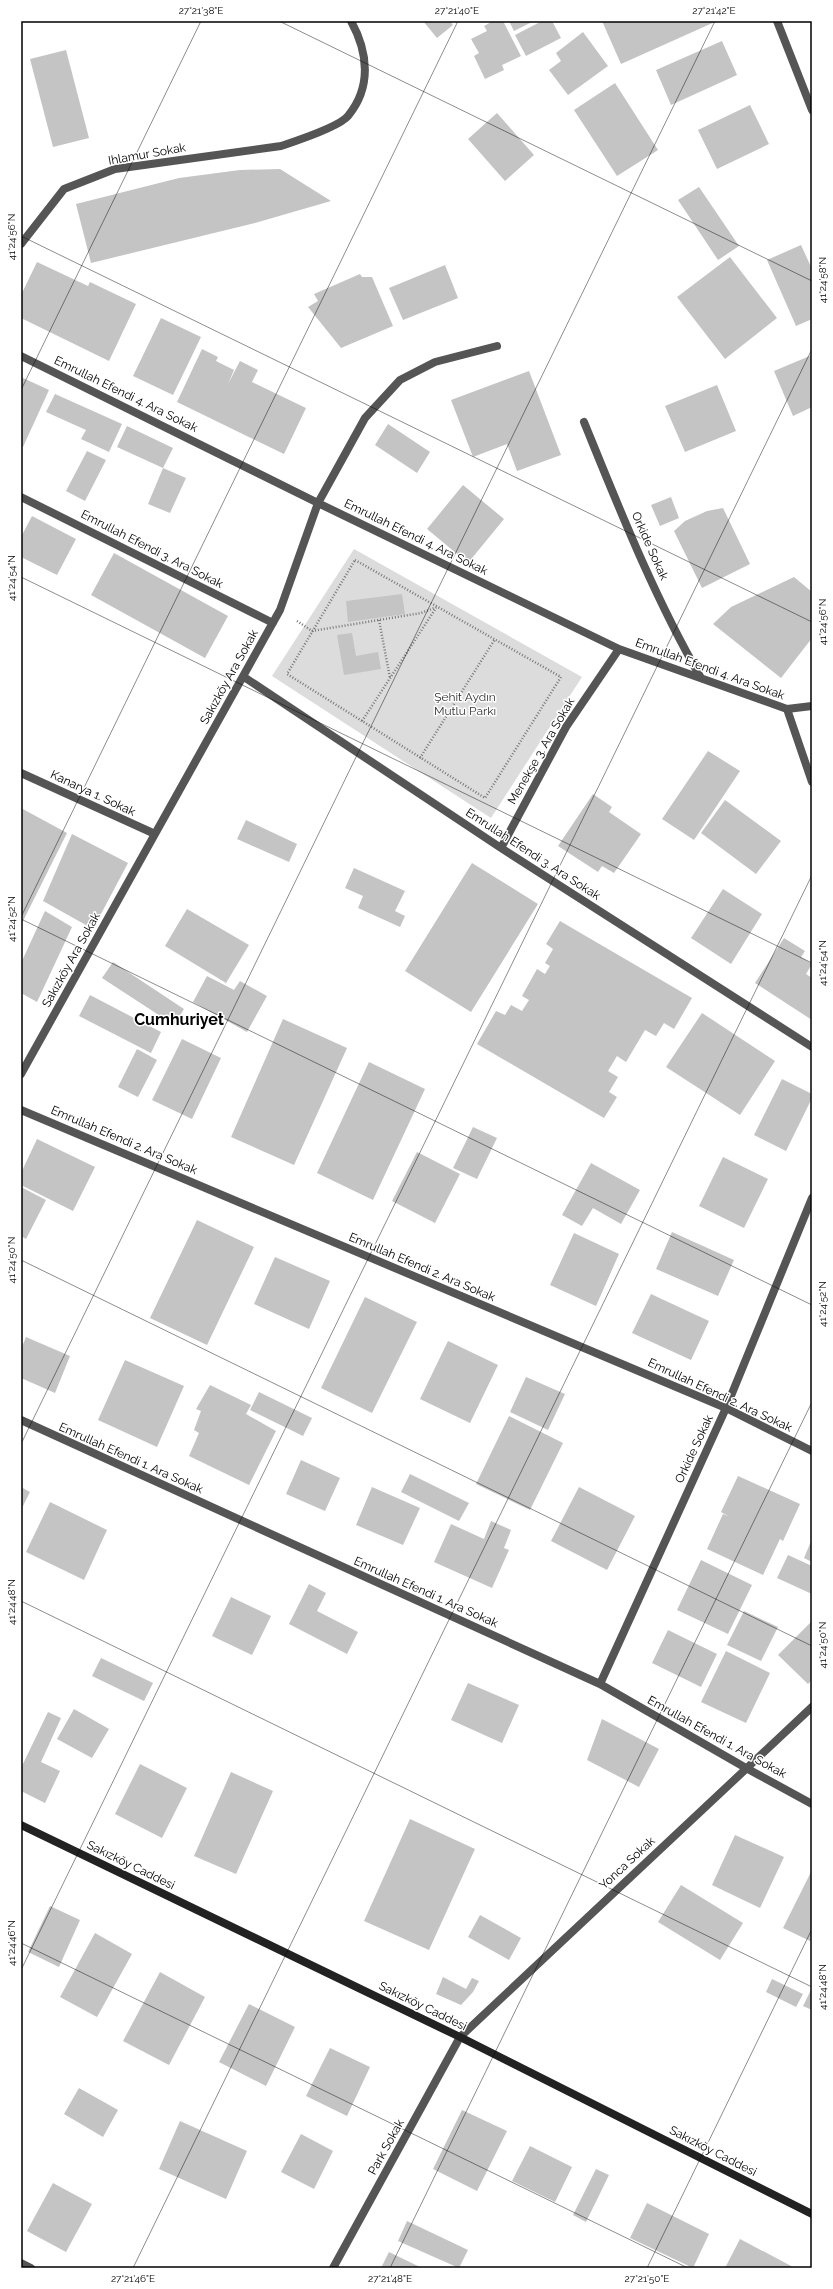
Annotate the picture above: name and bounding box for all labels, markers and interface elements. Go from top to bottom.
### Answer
text: 27°21'38"E [179,5,223,16]
text: 27°21'40"E [435,5,479,16]
text: 27°21'42"E [692,5,736,16]
street label: Ihlamur Sokak [107,140,188,168]
text: 41°24'56"N [6,214,17,260]
text: 41°24'58"N [817,257,828,303]
street label: Emrullah Efendi 4. Ara Sokak [52,353,201,435]
street label: Emrullah Efendi 4. Ara Sokak [342,496,491,578]
street label: Emrullah Efendi 3. Ara Sokak [79,507,226,591]
street label: Orkide Sokak [629,510,672,583]
text: 41°24'54"N [6,555,17,601]
text: 41°24'56"N [817,599,828,645]
street label: Sakızköy Ara Sokak [197,627,261,727]
street label: Emrullah Efendi 4. Ara Sokak [633,635,787,703]
park label: Şehit Aydın Mutlu Parkı [434,690,496,718]
street label: Menekşe 3. Ara Sokak [505,695,578,807]
street label: Kanarya 1. Sokak [48,767,138,819]
street label: Emrullah Efendi 3. Ara Sokak [463,805,604,903]
text: 41°24'52"N [6,896,17,942]
street label: Sakızköy Ara Sokak [39,910,103,1010]
text: 41°24'54"N [817,940,828,986]
district label: Cumhuriyet [134,1010,224,1029]
street label: Emrullah Efendi 2. Ara Sokak [49,1103,200,1177]
street label: Emrullah Efendi 2. Ara Sokak [347,1230,498,1304]
text: 41°24'50"N [6,1237,17,1283]
text: 41°24'52"N [817,1281,828,1327]
street label: Emrullah Efendi 2. Ara Sokak [646,1355,795,1435]
street label: Orkide Sokak [672,1412,716,1485]
street label: Emrullah Efendi 1. Ara Sokak [57,1420,206,1496]
street label: Emrullah Efendi 1. Ara Sokak [352,1554,501,1630]
text: 41°24'48"N [6,1579,17,1625]
text: 41°24'50"N [817,1622,828,1668]
street label: Emrullah Efendi 1. Ara Sokak [645,1693,789,1781]
street label: Yonca Sokak [596,1833,658,1892]
street label: Sakızköy Caddesi [85,1838,177,1892]
text: 41°24'46"N [6,1920,17,1966]
text: 41°24'48"N [817,1964,828,2010]
street label: Sakızköy Caddesi [377,1979,469,2033]
street label: Park Sokak [365,2116,407,2177]
street label: Sakızköy Caddesi [667,2123,759,2179]
text: 27°21'46"E [111,2273,155,2284]
text: 27°21'48"E [368,2273,412,2284]
text: 27°21'50"E [625,2273,669,2284]

